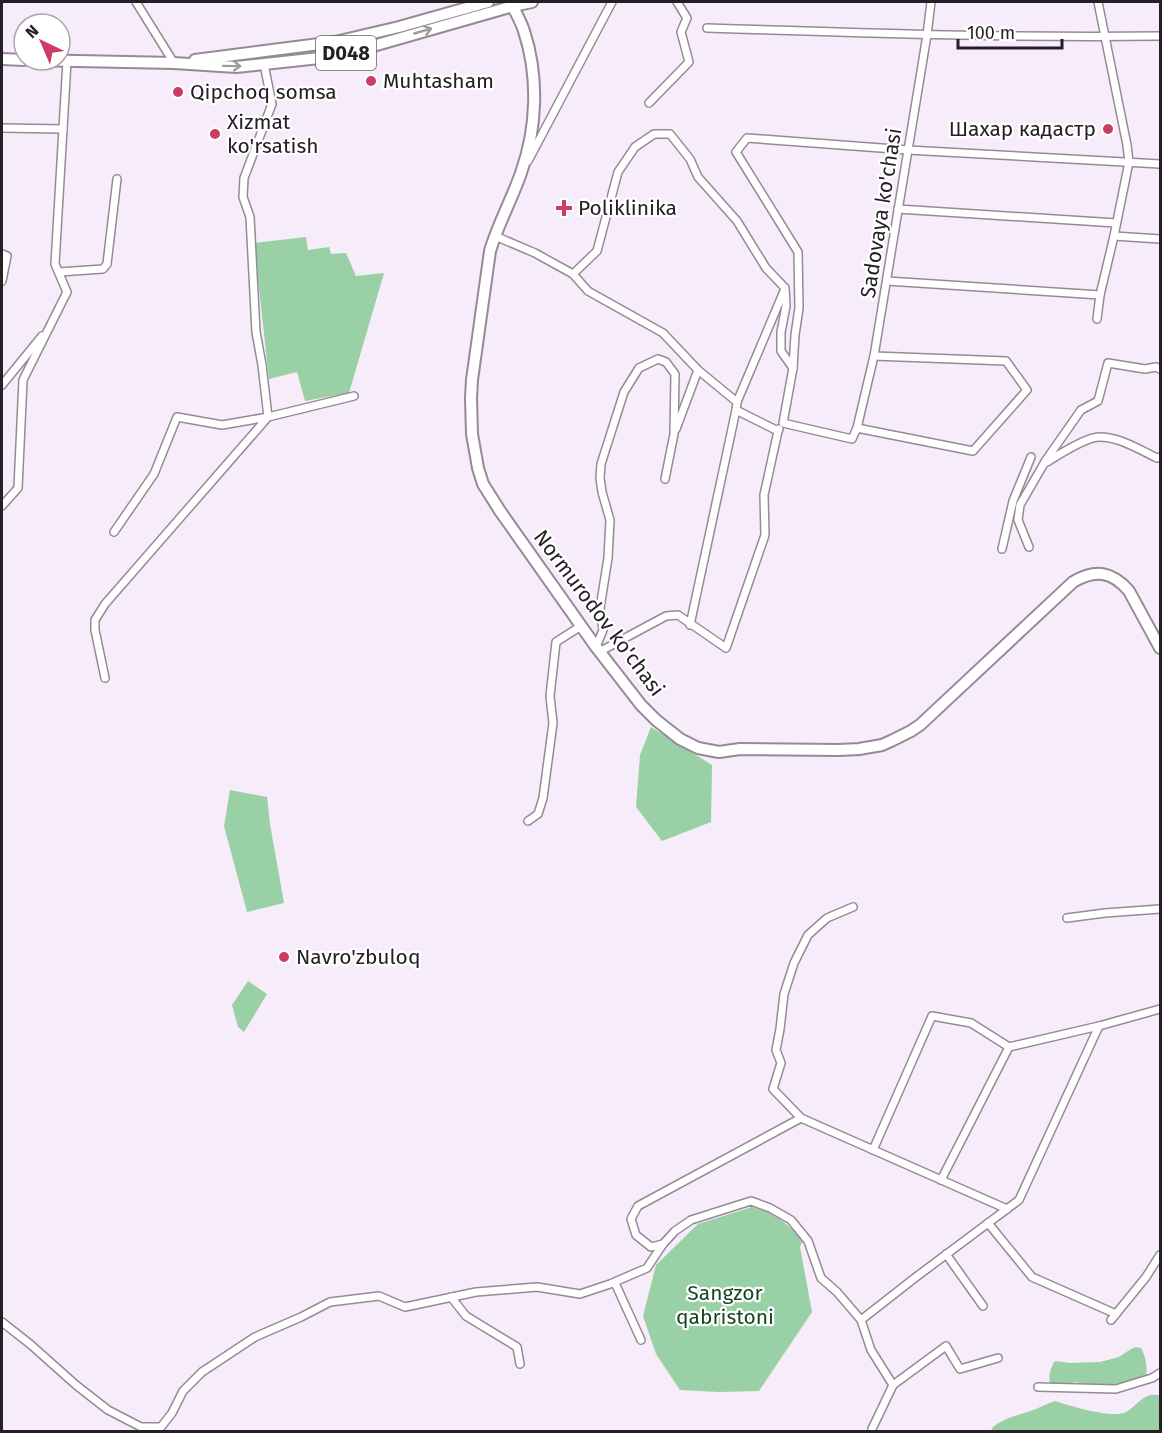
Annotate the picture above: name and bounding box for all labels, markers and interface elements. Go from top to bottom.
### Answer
north arrow [12,12,72,72]
scale bar [958,12,1062,50]
text: N [22,21,42,42]
text: 100 m [967,22,1015,44]
one-way arrow [413,25,432,37]
road number: D048 [316,36,376,70]
one-way arrow [222,60,242,72]
place label: Muhtasham [383,68,494,94]
marker: Muhtasham [364,74,378,88]
place label: Qipchoq somsa [190,79,337,105]
marker: Qipchoq somsa [171,85,185,99]
place label: Xizmat ko'rsatish [227,109,319,159]
place label: Шахар кадастр [949,116,1096,142]
marker: Шахар кадастр [1101,122,1115,136]
street label: Sadovaya ko'chasi [855,126,907,300]
marker: Xizmat ko'rsatish [208,127,222,141]
place label: Poliklinika [578,195,677,221]
marker: Poliklinika [555,199,573,217]
street label: Normurodov ko'chasi [528,525,670,701]
place label: Navro'zbuloq [296,944,420,970]
marker: Navro'zbuloq [277,950,291,964]
park label: Sangzor qabristoni [676,1280,774,1330]

